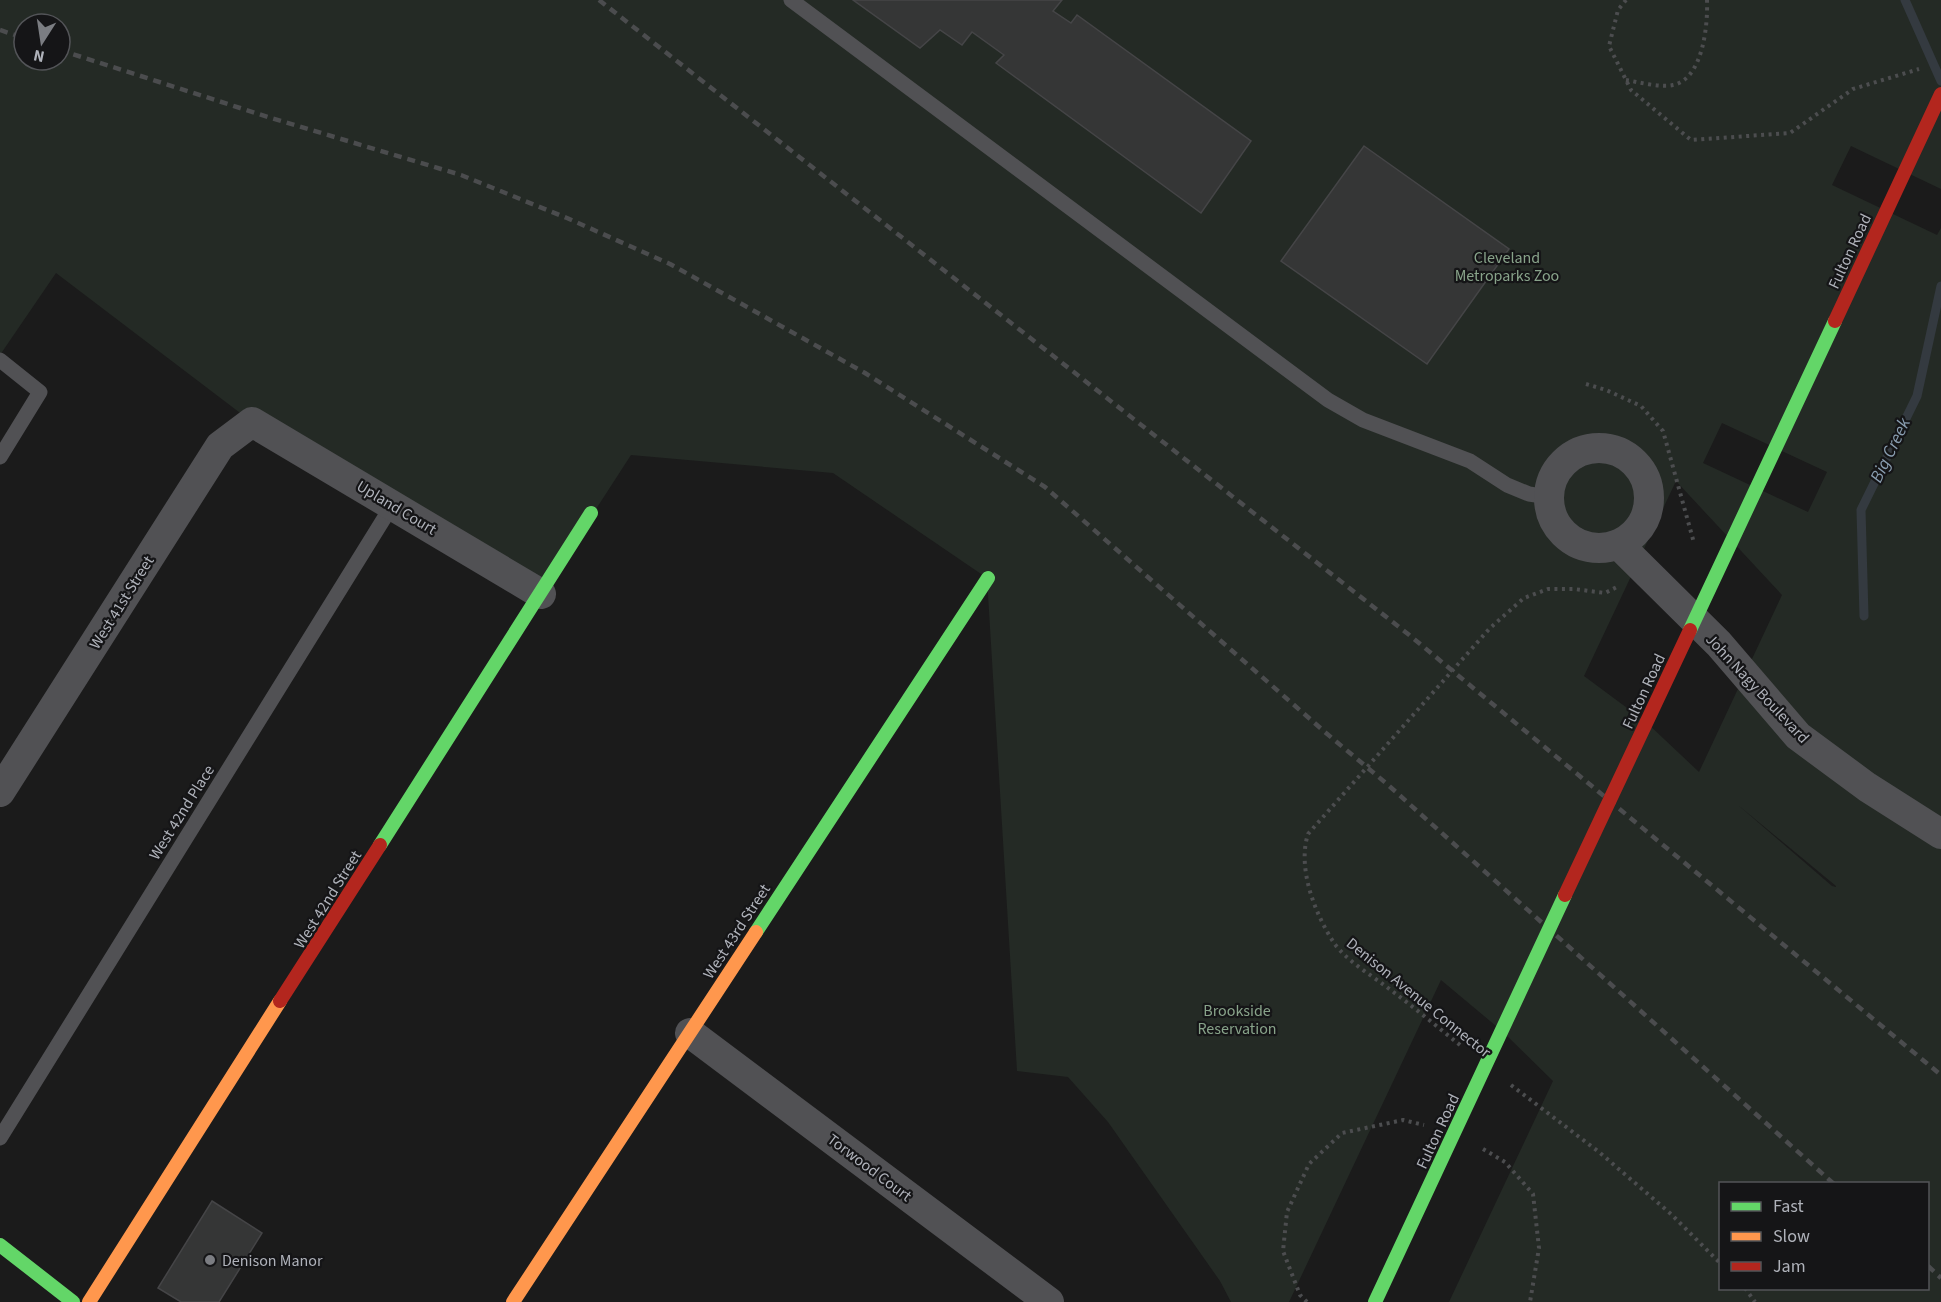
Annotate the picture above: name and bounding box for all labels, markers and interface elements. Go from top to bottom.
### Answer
north arrow [12,12,72,72]
text: N [32,44,47,68]
street label: Fulton Road [1823,210,1877,293]
park label: Cleveland Metroparks Zoo [1455,247,1559,287]
water label: Big Creek [1864,413,1917,487]
street label: Upland Court [352,475,441,541]
street label: West 41st Street [84,551,160,654]
street label: John Nagy Boulevard [1701,629,1814,748]
street label: Fulton Road [1617,650,1671,733]
street label: West 42nd Place [144,761,220,864]
street label: West 42nd Street [289,846,367,953]
street label: West 43rd Street [698,879,776,983]
street label: Denison Avenue Connector [1341,933,1496,1063]
park label: Brookside Reservation [1197,1000,1277,1040]
street label: Fulton Road [1411,1090,1465,1173]
street label: Torwood Court [823,1129,917,1207]
legend [1719,1182,1929,1290]
text: Fast [1773,1194,1804,1219]
text: Slow [1773,1224,1810,1249]
place label: Denison Manor [222,1250,323,1272]
marker: Denison Manor [203,1253,217,1267]
text: Jam [1773,1254,1806,1279]

